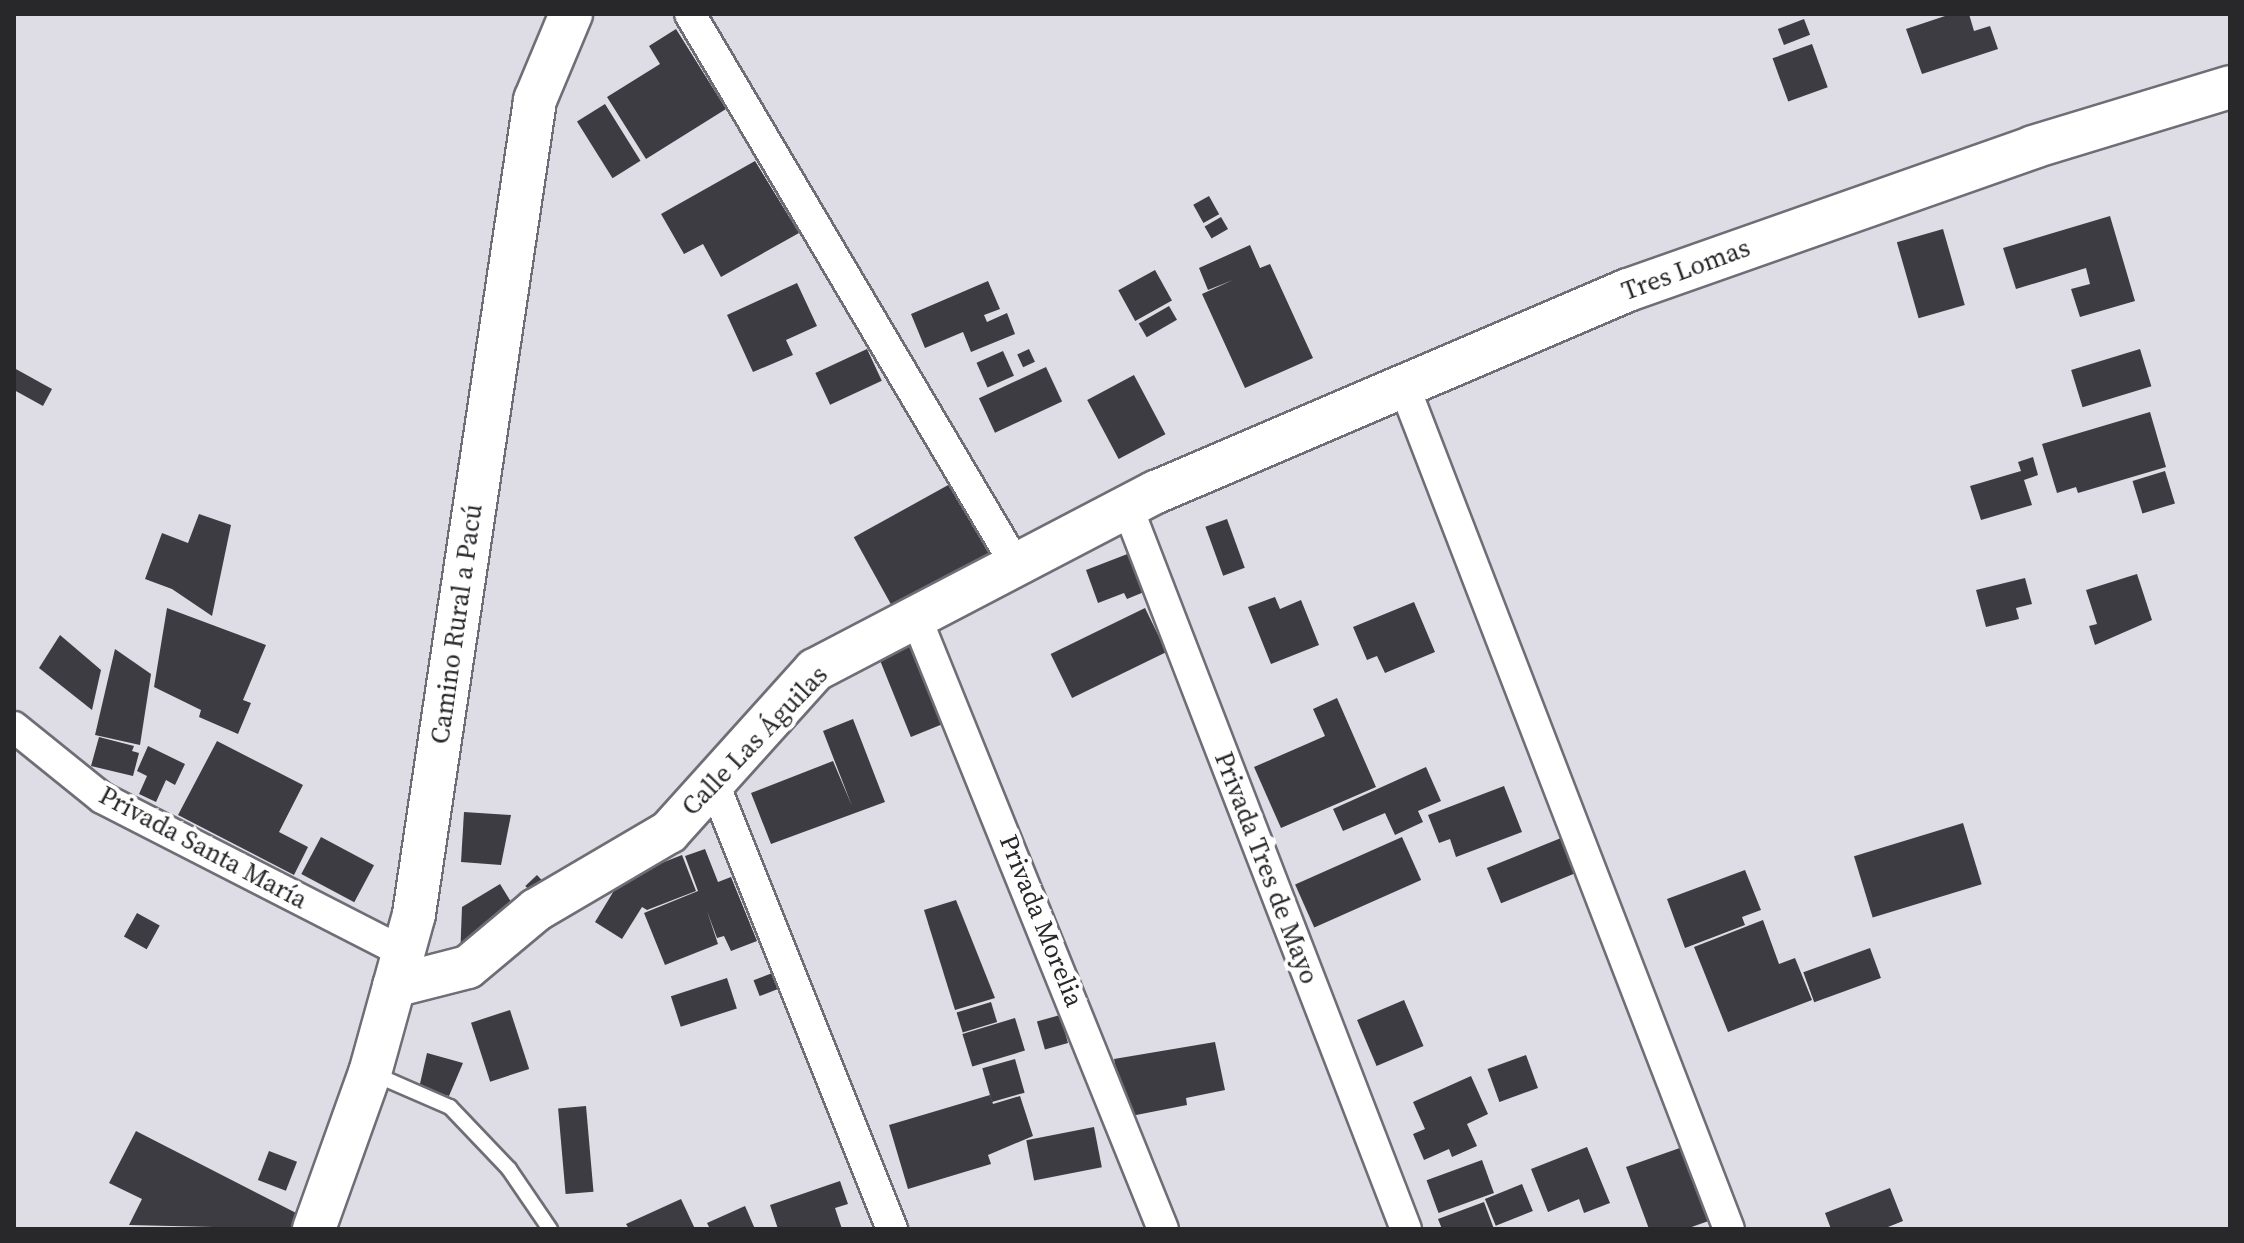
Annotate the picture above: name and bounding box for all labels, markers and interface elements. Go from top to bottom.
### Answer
street label: Tres Lomas [1618,232,1754,308]
street label: Camino Rural a Pacú [425,502,489,746]
street label: Calle Las Águilas [676,660,834,822]
street label: Privada Tres de Mayo [1207,747,1325,989]
street label: Privada Santa María [94,780,312,916]
street label: Privada Morelia [992,830,1090,1012]

